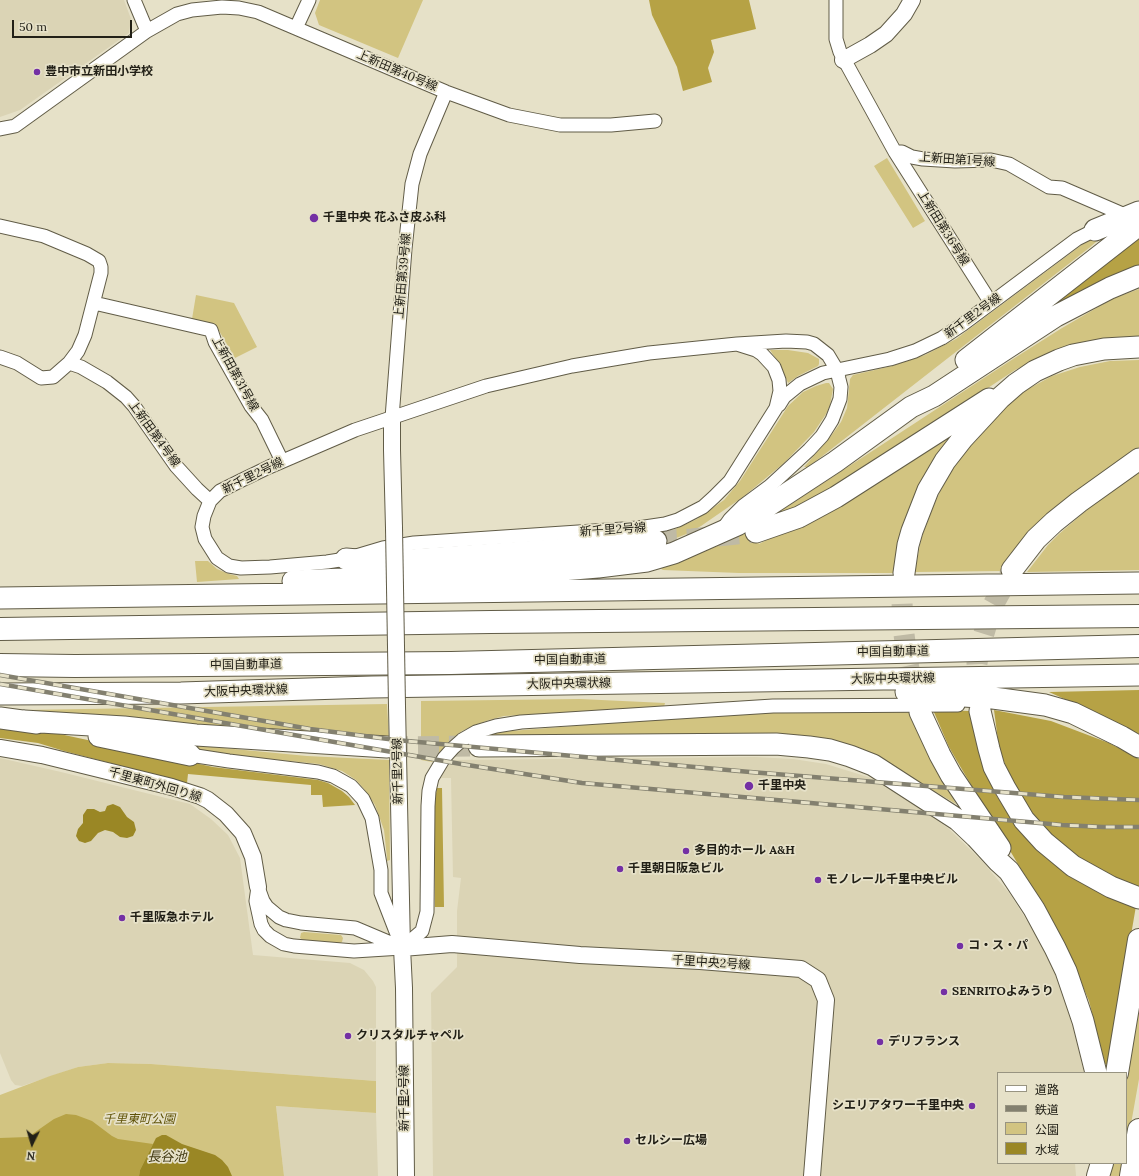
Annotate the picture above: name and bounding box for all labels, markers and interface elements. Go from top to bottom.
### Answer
scale bar [14,12,134,38]
text: 50 m [19,19,47,34]
street label: 上新田第40号線 [355,48,439,94]
place label: 豊中市立新田小学校 [45,65,153,79]
marker: 豊中市立新田小学校 [32,67,42,77]
street label: 上新田第1号線 [918,150,996,170]
street label: 上新田第36号線 [914,188,972,268]
place label: 千里中央 花ふさ皮ふ科 [323,211,446,225]
marker: 千里中央 花ふさ皮ふ科 [308,212,320,224]
street label: 上新田第39号線 [392,233,414,319]
street label: 新千里2号線 [942,291,1004,341]
street label: 上新田第31号線 [209,334,261,414]
street label: 上新田第4号線 [125,398,183,470]
street label: 新千里2号線 [220,455,286,497]
street label: 新千里2号線 [579,521,647,539]
street label: 中国自動車道 [857,644,929,660]
street label: 中国自動車道 [534,652,606,668]
street label: 中国自動車道 [210,657,282,673]
street label: 大阪中央環状線 [851,671,935,687]
street label: 大阪中央環状線 [527,676,611,692]
street label: 大阪中央環状線 [204,682,288,700]
street label: 新千里2号線 [390,738,406,804]
street label: 千里東町外回り線 [107,765,203,805]
place label: 千里中央 [758,779,806,793]
marker: 千里中央 [743,780,755,792]
place label: 多目的ホール A&H [694,844,795,858]
marker: 多目的ホール A&H [681,846,691,856]
place label: 千里朝日阪急ビル [628,862,724,876]
marker: 千里朝日阪急ビル [615,864,625,874]
place label: モノレール千里中央ビル [826,873,958,887]
marker: モノレール千里中央ビル [813,875,823,885]
place label: 千里阪急ホテル [130,911,214,925]
marker: 千里阪急ホテル [117,913,127,923]
place label: コ・ス・パ [968,939,1028,953]
marker: コ・ス・パ [955,941,965,951]
street label: 千里中央2号線 [671,953,751,973]
place label: SENRITOよみうり [952,985,1054,999]
marker: SENRITOよみうり [939,987,949,997]
place label: クリスタルチャペル [356,1029,464,1043]
marker: クリスタルチャペル [343,1031,353,1041]
place label: デリフランス [888,1035,960,1049]
marker: デリフランス [875,1037,885,1047]
street label: 新千里2号線 [398,1065,412,1131]
legend [997,1072,1127,1164]
text: 道路 [1035,1082,1059,1097]
place label: シエリアタワー千里中央 [832,1099,964,1113]
marker: シエリアタワー千里中央 [967,1101,977,1111]
text: 鉄道 [1035,1102,1059,1117]
park label: 千里東町公園 [103,1113,175,1127]
text: 公園 [1035,1122,1059,1137]
north arrow [12,1124,52,1164]
place label: セルシー広場 [635,1134,707,1148]
marker: セルシー広場 [622,1136,632,1146]
text: 水域 [1035,1142,1059,1157]
text: N [26,1149,36,1163]
water label: 長谷池 [148,1149,186,1165]

